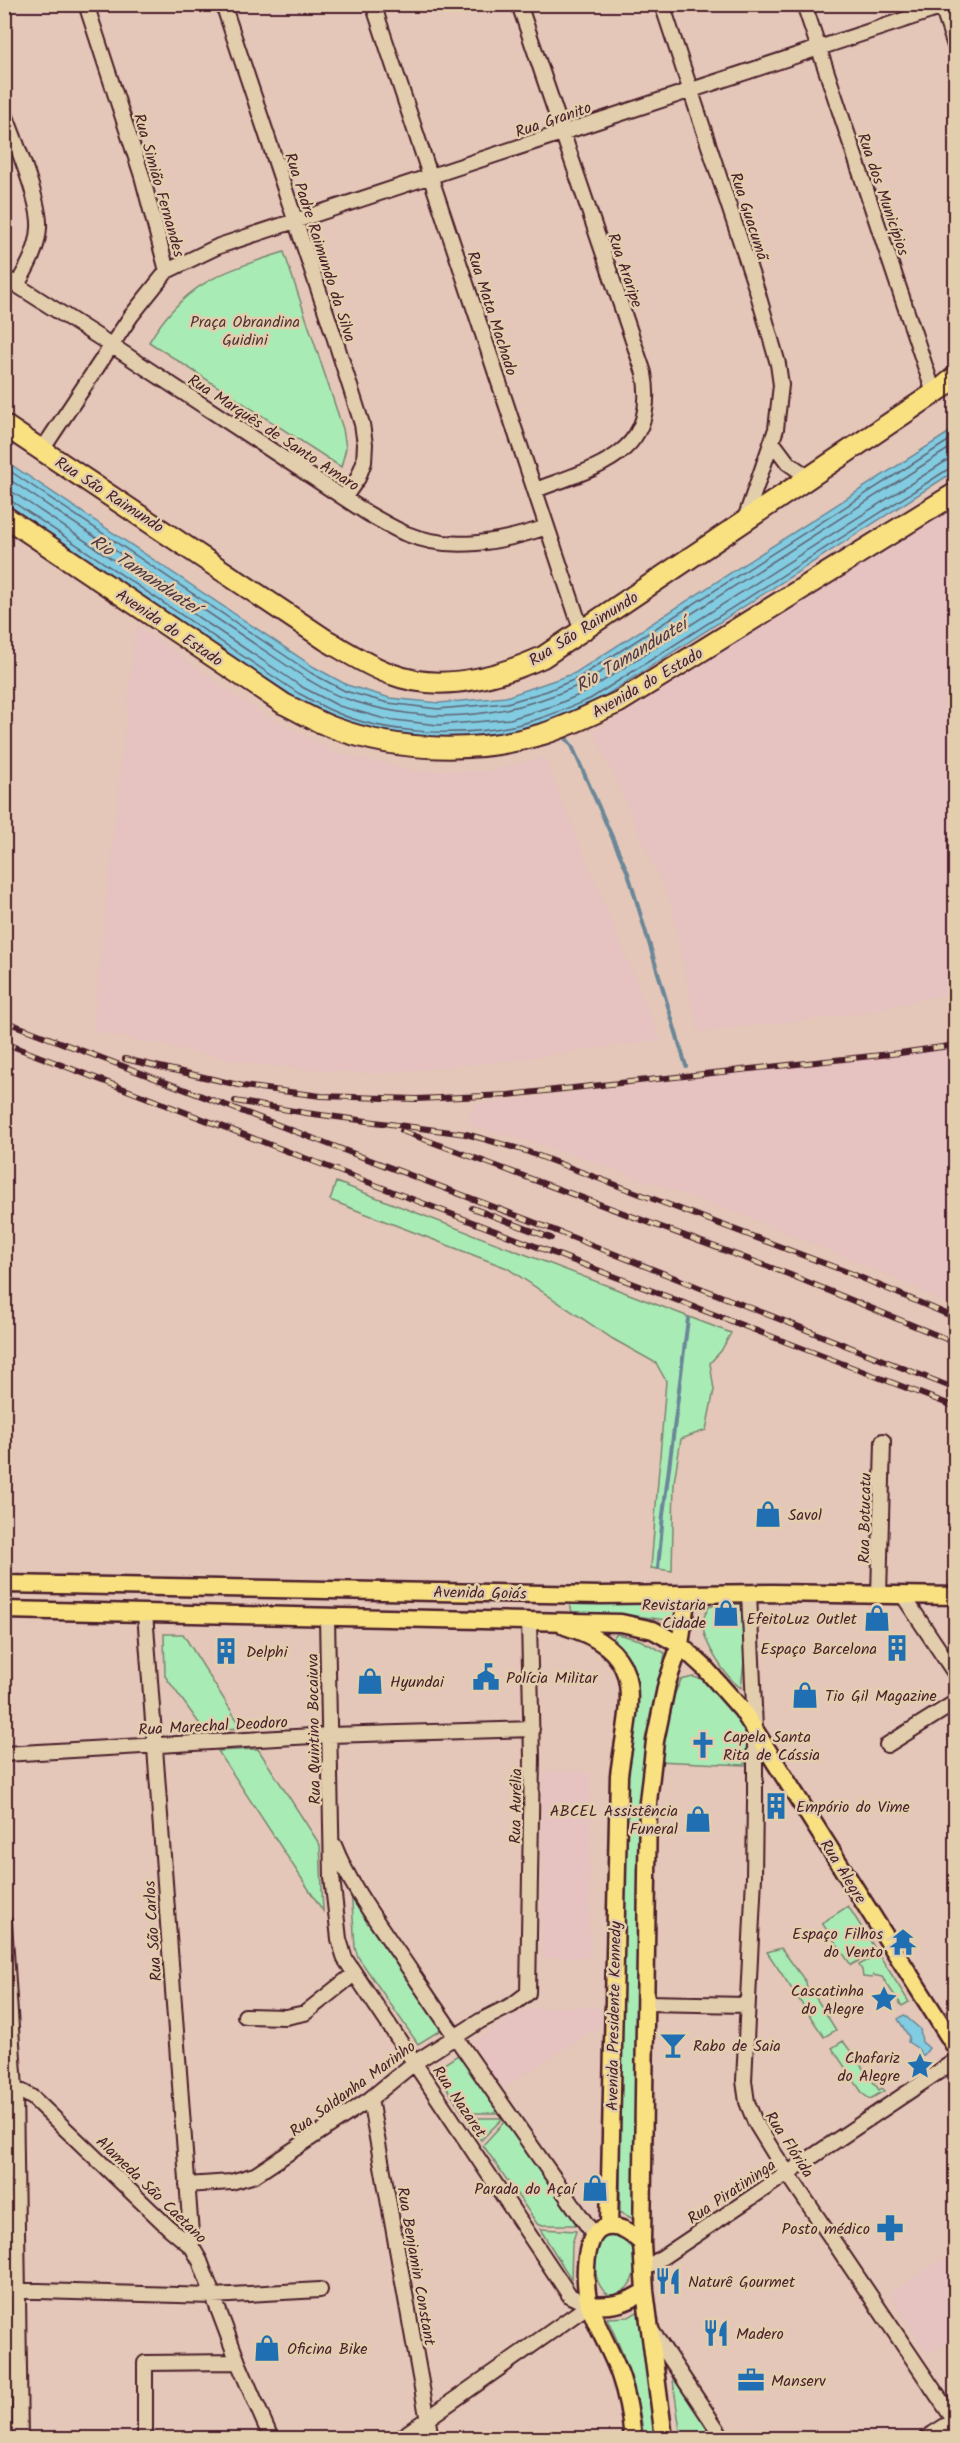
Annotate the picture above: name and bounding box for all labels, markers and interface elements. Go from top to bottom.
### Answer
street label: Rua Granito [512,96,595,145]
street label: Rua Simião Fernandes [126,111,191,260]
street label: Rua dos Municípios [850,130,915,259]
street label: Rua Padre Raimundo da Silva [277,150,362,345]
street label: Rua Guacumã [723,169,775,265]
street label: Rua Araripe [600,230,649,311]
street label: Rua Mata Machado [460,248,524,379]
park label: Praça Obrandina Guidini [190,310,300,353]
street label: Rua Marquês de Santo Amaro [182,368,364,498]
street label: Rua São Raimundo [50,451,169,540]
water label: Rio Tamanduateí [84,528,209,626]
street label: Avenida do Estado [110,583,228,673]
street label: Rua São Raimundo [524,585,644,673]
water label: Rio Tamanduateí [570,608,698,701]
street label: Avenida do Estado [588,641,708,725]
street label: Rua Botucatu [852,1472,879,1564]
shop icon: Savol [753,1499,783,1529]
place label: Savol [788,1503,822,1528]
street label: Avenida Goiás [433,1580,527,1607]
place label: Revistaria Cidade [642,1593,706,1636]
shop icon: Revistaria Cidade [711,1598,741,1628]
shop icon: EfeitoLuz Outlet [862,1603,892,1633]
place label: EfeitoLuz Outlet [746,1607,858,1632]
building icon: Espaço Barcelona [882,1633,912,1663]
building icon: Delphi [211,1636,241,1666]
place label: Espaço Barcelona [760,1637,877,1662]
place label: Delphi [246,1640,289,1665]
street label: Rua Quintino Bocaiuva [301,1653,328,1805]
public building icon: Polícia Militar [471,1662,501,1692]
shop icon: Hyundai [355,1666,385,1696]
place label: Polícia Militar [506,1666,599,1691]
place label: Hyundai [390,1670,445,1695]
shop icon: Tio Gil Magazine [790,1680,820,1710]
place label: Tio Gil Magazine [825,1684,937,1709]
street label: Rua Marechal Deodoro [138,1710,288,1743]
place label: Capela Santa Rita de Cássia [723,1725,820,1768]
church icon: Capela Santa Rita de Cássia [688,1730,718,1760]
street label: Rua Aurélia [503,1768,530,1844]
building icon: Empório do Vime [761,1791,791,1821]
place label: Empório do Vime [796,1795,910,1820]
place label: ABCEL Assistência Funeral [550,1799,678,1842]
shop icon: ABCEL Assistência Funeral [683,1804,713,1834]
street label: Rua Alegre [813,1835,872,1909]
street label: Rua São Carlos [137,1879,169,1982]
street label: Avenida Presidente Kennedy [600,1921,629,2111]
place label: Espaço Filhos do Vento [792,1922,883,1965]
temple icon: Espaço Filhos do Vento [888,1927,918,1957]
place label: Cascatinha do Alegre [791,1979,864,2022]
place icon: Cascatinha do Alegre [869,1984,899,2014]
bar icon: Rabo de Saia [658,2030,688,2060]
place label: Rabo de Saia [693,2034,781,2059]
street label: Rua Saldanha Marinho [284,2035,421,2144]
place label: Chafariz do Alegre [837,2046,900,2089]
place icon: Chafariz do Alegre [905,2051,935,2081]
street label: Rua Nazaret [425,2061,493,2144]
street label: Rua Flórida [758,2107,820,2183]
street label: Alameda São Caetano [90,2130,212,2250]
street label: Rua Piratininga [682,2153,781,2231]
shop icon: Parada do Açaí [580,2173,610,2203]
place label: Parada do Açaí [474,2177,577,2202]
street label: Rua Benjamin Constant [389,2185,442,2348]
pharmacy icon: Posto médico [875,2213,905,2243]
place label: Posto médico [781,2217,870,2242]
restaurant icon: Naturê Gourmet [653,2266,683,2296]
place label: Naturê Gourmet [688,2270,796,2295]
restaurant icon: Madero [701,2318,731,2348]
place label: Madero [736,2322,784,2347]
shop icon: Oficina Bike [252,2333,282,2363]
place label: Oficina Bike [287,2337,367,2362]
office icon: Manserv [736,2365,766,2395]
place label: Manserv [771,2369,826,2394]

